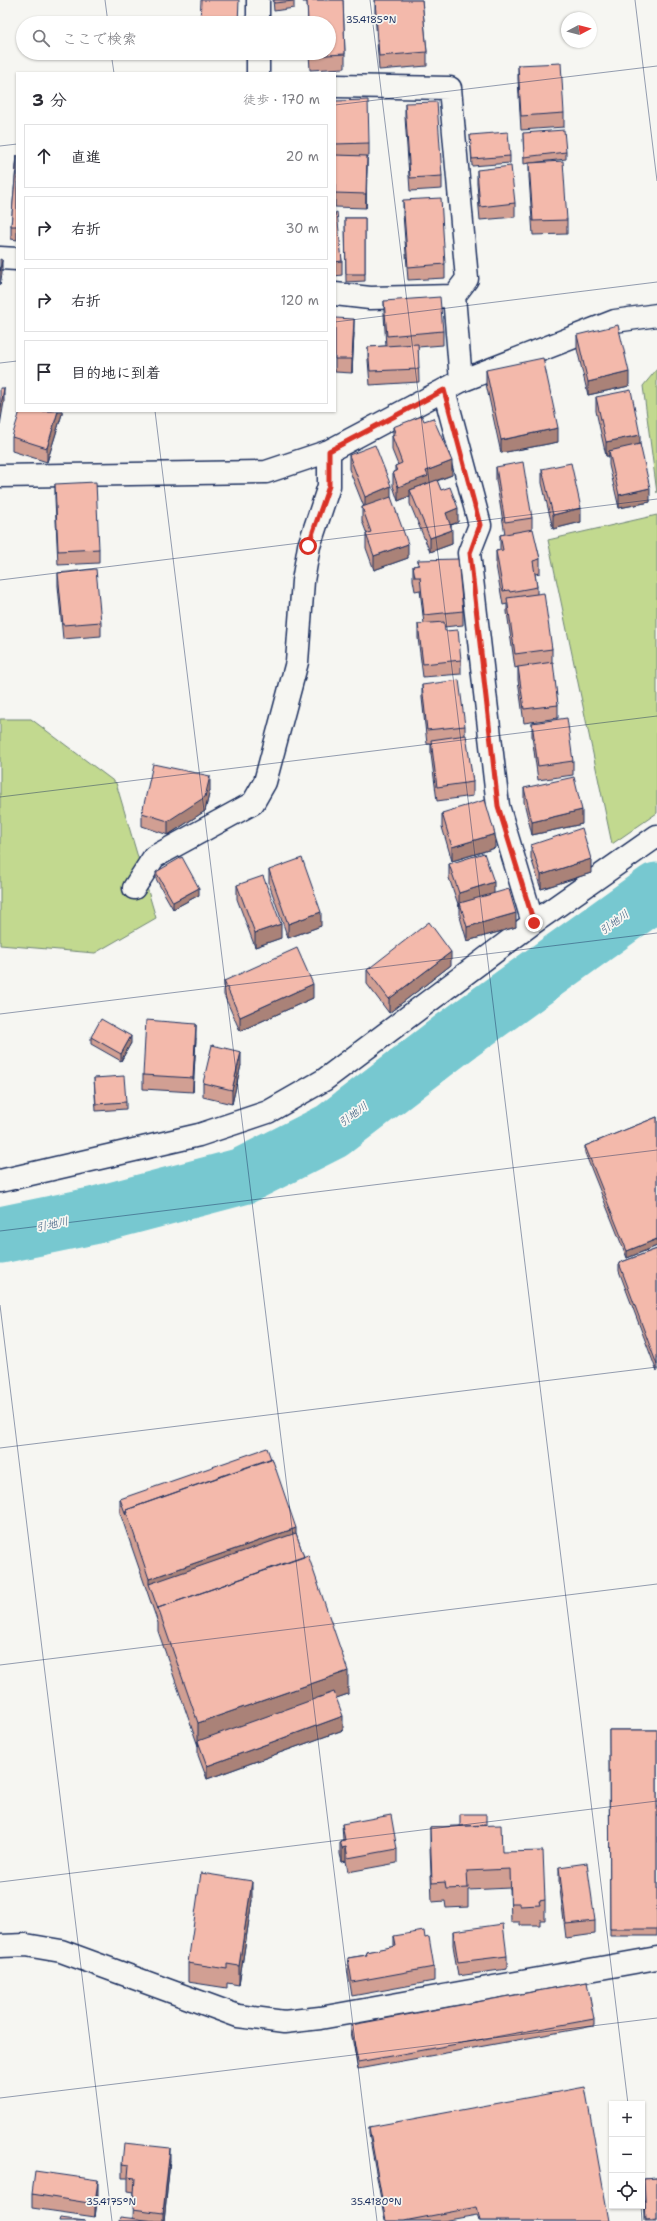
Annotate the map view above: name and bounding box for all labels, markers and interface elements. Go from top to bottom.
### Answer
north arrow [561,12,597,48]
text: 35.4185°N [346,13,396,26]
search box [16,16,336,60]
icon: search [30,27,52,49]
text: ここで検索 [62,29,137,49]
text: 3 分 [32,89,67,111]
text: 徒歩 · 170 m [243,91,320,108]
icon: ahead [33,145,55,167]
text: 直進 [71,147,101,167]
text: 20 m [286,148,319,165]
icon: right [33,217,55,239]
text: 右折 [71,219,101,239]
text: 30 m [285,220,319,237]
icon: right [33,289,55,311]
text: 右折 [71,291,101,311]
text: 120 m [281,292,319,309]
icon: arrive [33,361,55,383]
text: 目的地に到着 [71,363,161,383]
route start [299,537,317,555]
water label: 引地川 [597,907,632,938]
route end [525,914,543,932]
water label: 引地川 [336,1098,371,1130]
water label: 引地川 [34,1214,70,1235]
map controls [609,2101,645,2209]
button: + [609,2101,645,2137]
button: − [609,2137,645,2173]
button: locate [609,2173,645,2209]
text: 35.4175°N [86,2195,136,2208]
text: 35.4180°N [350,2195,402,2208]

